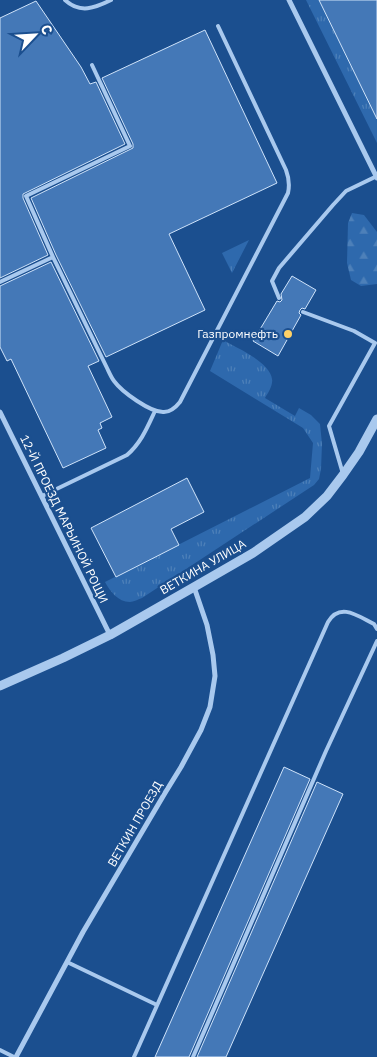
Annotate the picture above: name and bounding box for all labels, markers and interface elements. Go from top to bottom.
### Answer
north arrow [10,10,60,60]
text: С [37,22,57,37]
place label: Газпромнефть [197,326,278,341]
marker: Газпромнефть [282,328,294,340]
street label: 12-Й ПРОЕЗД МАРЬИНОЙ РОЩИ [17,432,112,605]
street label: ВЕТКИНА УЛИЦА [157,536,249,597]
street label: ВЕТКИН ПРОЕЗД [104,778,165,869]

